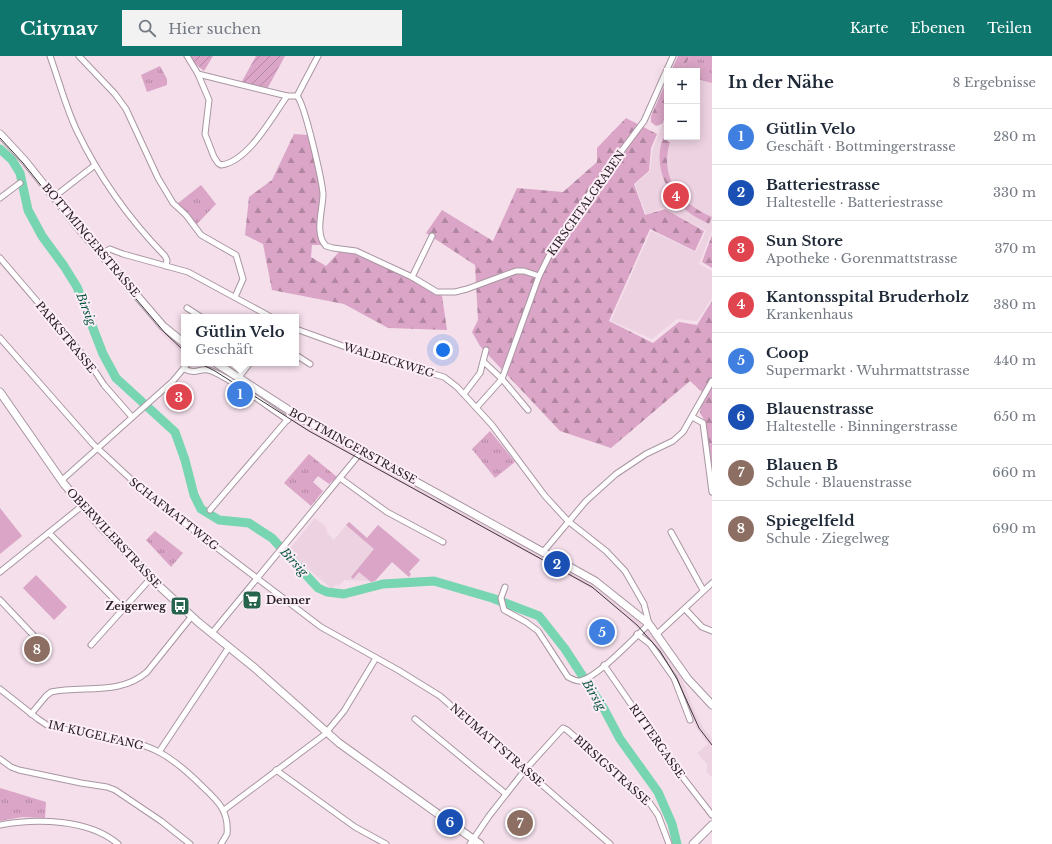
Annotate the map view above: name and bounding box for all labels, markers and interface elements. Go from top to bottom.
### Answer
search box [122,10,402,46]
text: Citynav [20,17,98,40]
icon: search [136,17,158,39]
text: Hier suchen [168,19,261,38]
text: Karte [850,19,889,37]
text: Ebenen [911,19,965,37]
text: Teilen [987,19,1032,37]
map controls [664,68,700,140]
button: + [664,68,700,104]
text: In der Nähe [728,72,834,93]
text: 8 Ergebnisse [952,74,1036,91]
button: − [664,104,700,140]
text: Gütlin Velo [766,119,855,138]
text: 1 [738,128,744,145]
text: 280 m [993,128,1036,145]
text: Geschäft · Bottmingerstrasse [766,138,956,155]
street label: KIRSCHTALGRABEN [544,148,628,258]
text: Batteriestrasse [766,175,880,194]
street label: BOTTMINGERSTRASSE [39,180,143,300]
pin: 4 [663,181,689,211]
text: 2 [737,184,745,201]
text: 330 m [993,184,1036,201]
text: Haltestelle · Batteriestrasse [766,194,943,211]
text: Sun Store [766,231,843,250]
text: 3 [737,240,745,257]
text: 370 m [995,240,1036,257]
text: Apotheke · Gorenmattstrasse [766,250,958,267]
text: Kantonsspital Bruderholz [766,287,969,306]
water label: Birsig [73,290,100,328]
text: 4 [737,296,745,313]
text: 380 m [993,296,1036,313]
street label: PARKSTRASSE [33,298,99,376]
text: Krankenhaus [766,306,853,323]
popup [181,314,299,366]
text: Gütlin Velo [195,322,285,341]
street label: WALDECKWEG [341,339,436,381]
your location [433,340,453,360]
text: Geschäft [195,341,253,358]
text: Coop [766,343,809,362]
text: 5 [737,352,745,369]
text: 440 m [994,352,1036,369]
text: Supermarkt · Wuhrmattstrasse [766,362,970,379]
pin: 1 [227,379,253,409]
pin: 3 [166,382,192,412]
text: Blauenstrasse [766,399,874,418]
street label: BOTTMINGERSTRASSE [287,405,419,487]
text: 6 [737,408,745,425]
text: 650 m [993,408,1036,425]
text: Haltestelle · Binningerstrasse [766,418,958,435]
text: Blauen B [766,455,838,474]
text: 7 [738,464,744,481]
text: 660 m [992,464,1036,481]
text: Schule · Blauenstrasse [766,474,912,491]
street label: SCHAFMATTWEG [126,475,222,554]
street label: OBERWILERSTRASSE [64,485,164,591]
text: Spiegelfeld [766,511,855,530]
text: 8 [737,520,745,537]
text: 690 m [992,520,1036,537]
text: Schule · Ziegelweg [766,530,889,547]
water label: Birsig [277,544,312,580]
pin: 2 [544,549,570,579]
supermarket icon: Denner [241,589,263,611]
place label: Denner [266,593,311,607]
bus stop icon: Zeigerweg [169,595,191,617]
place label: Zeigerweg [106,599,166,613]
pin: 5 [589,617,615,647]
pin: 8 [24,634,50,664]
water label: Birsig [579,676,610,714]
street label: NEUMATTSTRASSE [447,700,547,790]
street label: RITTERGASSE [626,701,688,781]
street label: IM KUGELFANG [47,717,146,753]
street label: BIRSIGSTRASSE [571,732,653,808]
pin: 6 [437,807,463,837]
pin: 7 [507,808,533,838]

